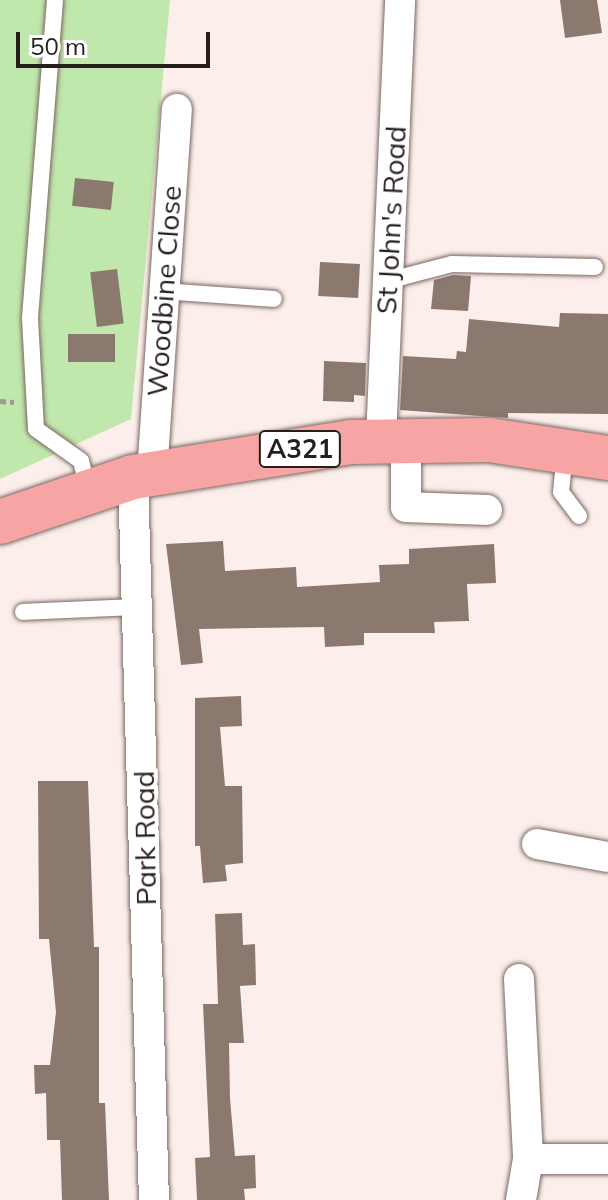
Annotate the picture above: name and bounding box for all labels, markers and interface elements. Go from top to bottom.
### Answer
scale bar [20,16,214,66]
text: 50 m [30,31,86,61]
street label: St John's Road [369,125,413,315]
street label: Woodbine Close [140,184,188,398]
road number: A321 [258,427,342,471]
street label: Park Road [127,770,163,906]

